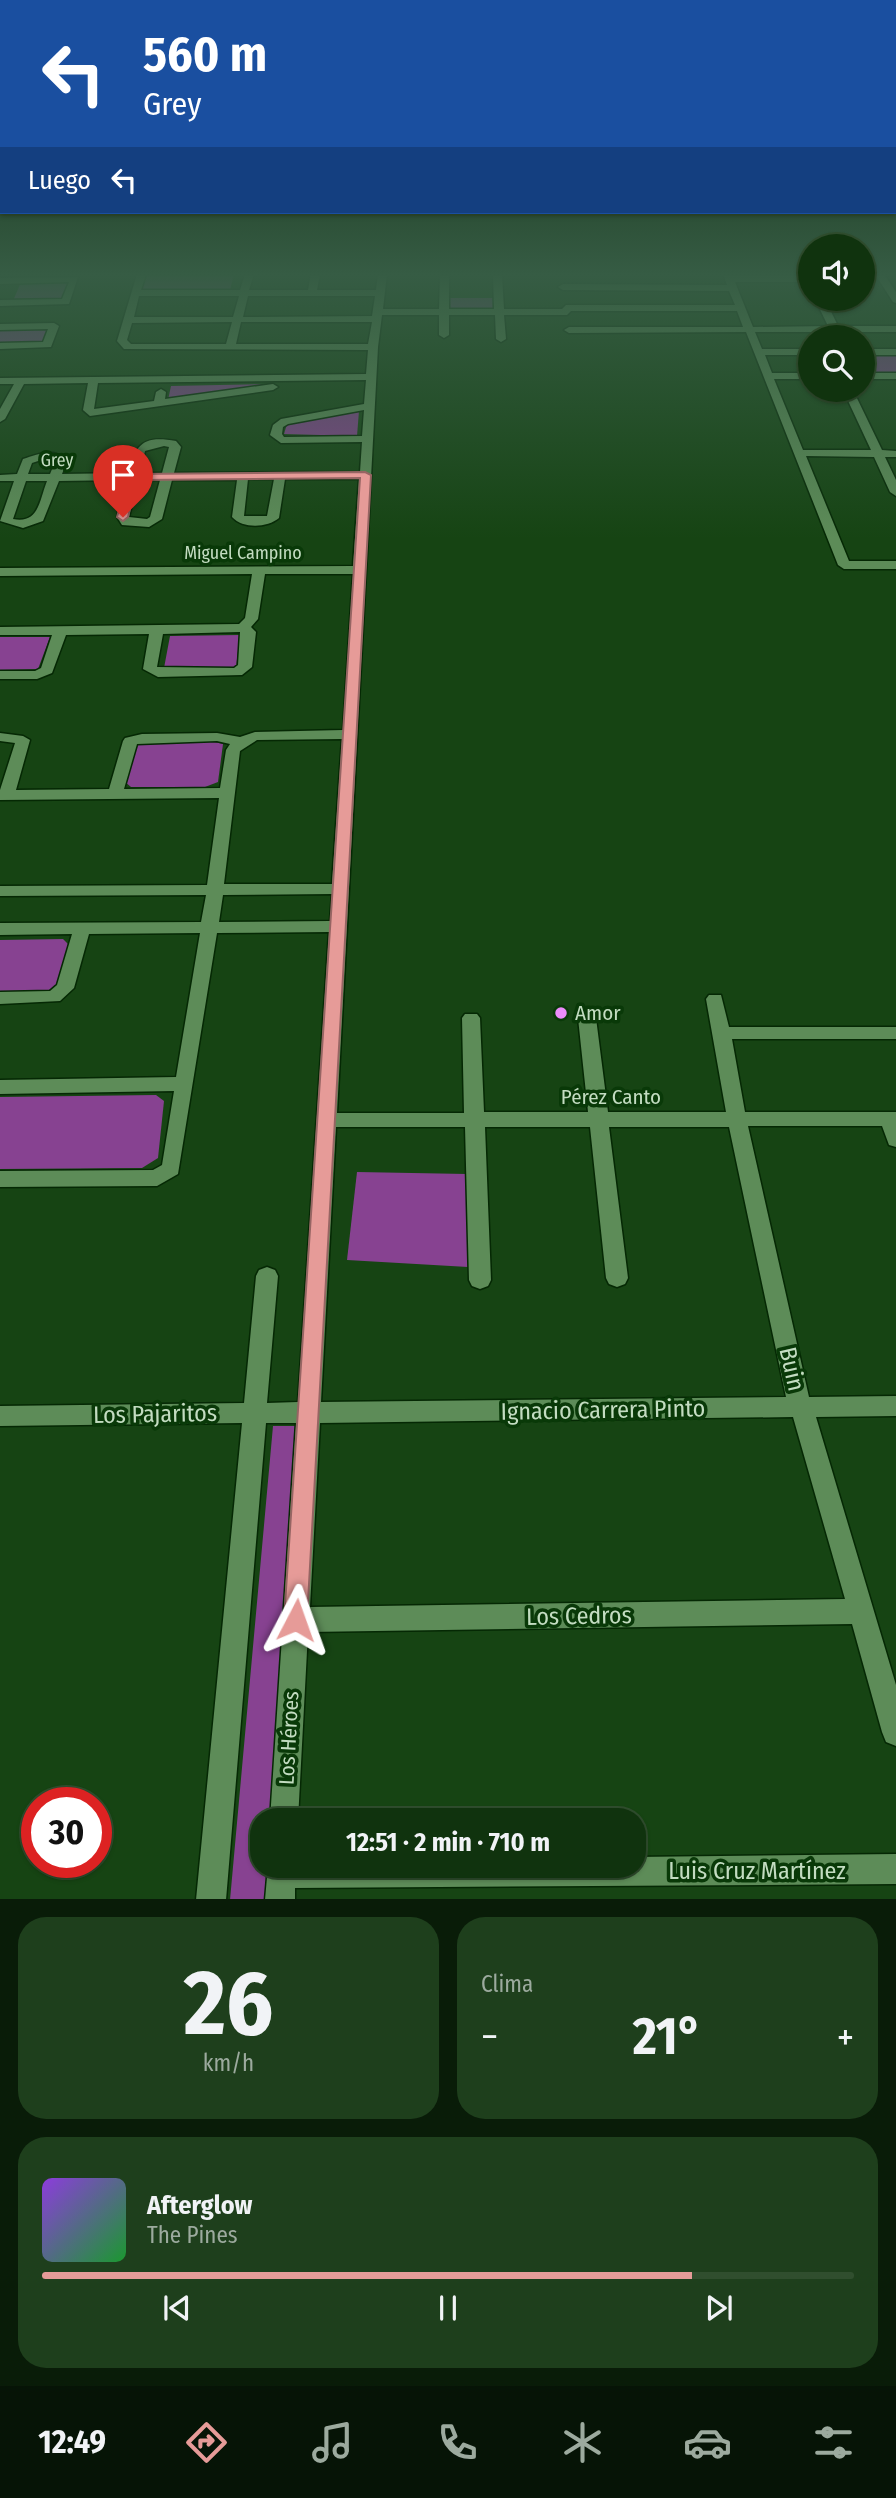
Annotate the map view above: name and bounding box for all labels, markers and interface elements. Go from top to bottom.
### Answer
text: 560 m [143,25,267,84]
icon: left [28,28,119,119]
text: Grey [143,85,202,123]
icon: left [105,161,143,199]
text: Luego [28,165,91,196]
map controls [798,234,875,402]
button: sound [798,234,875,311]
button: search [798,325,875,402]
pin [93,445,153,517]
street label: Grey [40,449,74,471]
icon: arrive [104,456,142,494]
street label: Miguel Campino [184,542,302,564]
place label: Amor [575,1000,621,1026]
marker: Amor [553,1005,569,1021]
street label: Pérez Canto [561,1084,661,1110]
street label: Buin [773,1344,811,1394]
street label: Ignacio Carrera Pinto [500,1394,706,1426]
street label: Los Pajaritos [93,1399,217,1429]
position arrow [259,1583,333,1657]
street label: Los Cedros [526,1601,632,1631]
street label: Los Héroes [274,1690,304,1786]
speed limit sign: 30 [21,1787,112,1878]
text: 12:51 · 2 min · 710 m [346,1827,550,1858]
street label: Luis Cruz Martínez [668,1857,846,1885]
text: 26 [184,1949,273,2058]
text: Clima [481,1970,533,1998]
text: 21° [633,2005,702,2068]
text: − [481,2014,498,2060]
text: + [837,2014,854,2060]
text: km/h [203,2049,254,2077]
text: Afterglow [147,2190,252,2221]
text: The Pines [147,2221,238,2249]
icon: previous [158,2289,196,2327]
icon: pause [429,2289,467,2327]
icon: next [700,2289,738,2327]
icon: directions [182,2418,231,2467]
icon: music [308,2418,357,2467]
icon: phone [433,2418,482,2467]
icon: climate [558,2418,607,2467]
icon: car [683,2418,732,2467]
icon: filters [809,2418,858,2467]
text: 12:49 [38,2423,106,2461]

